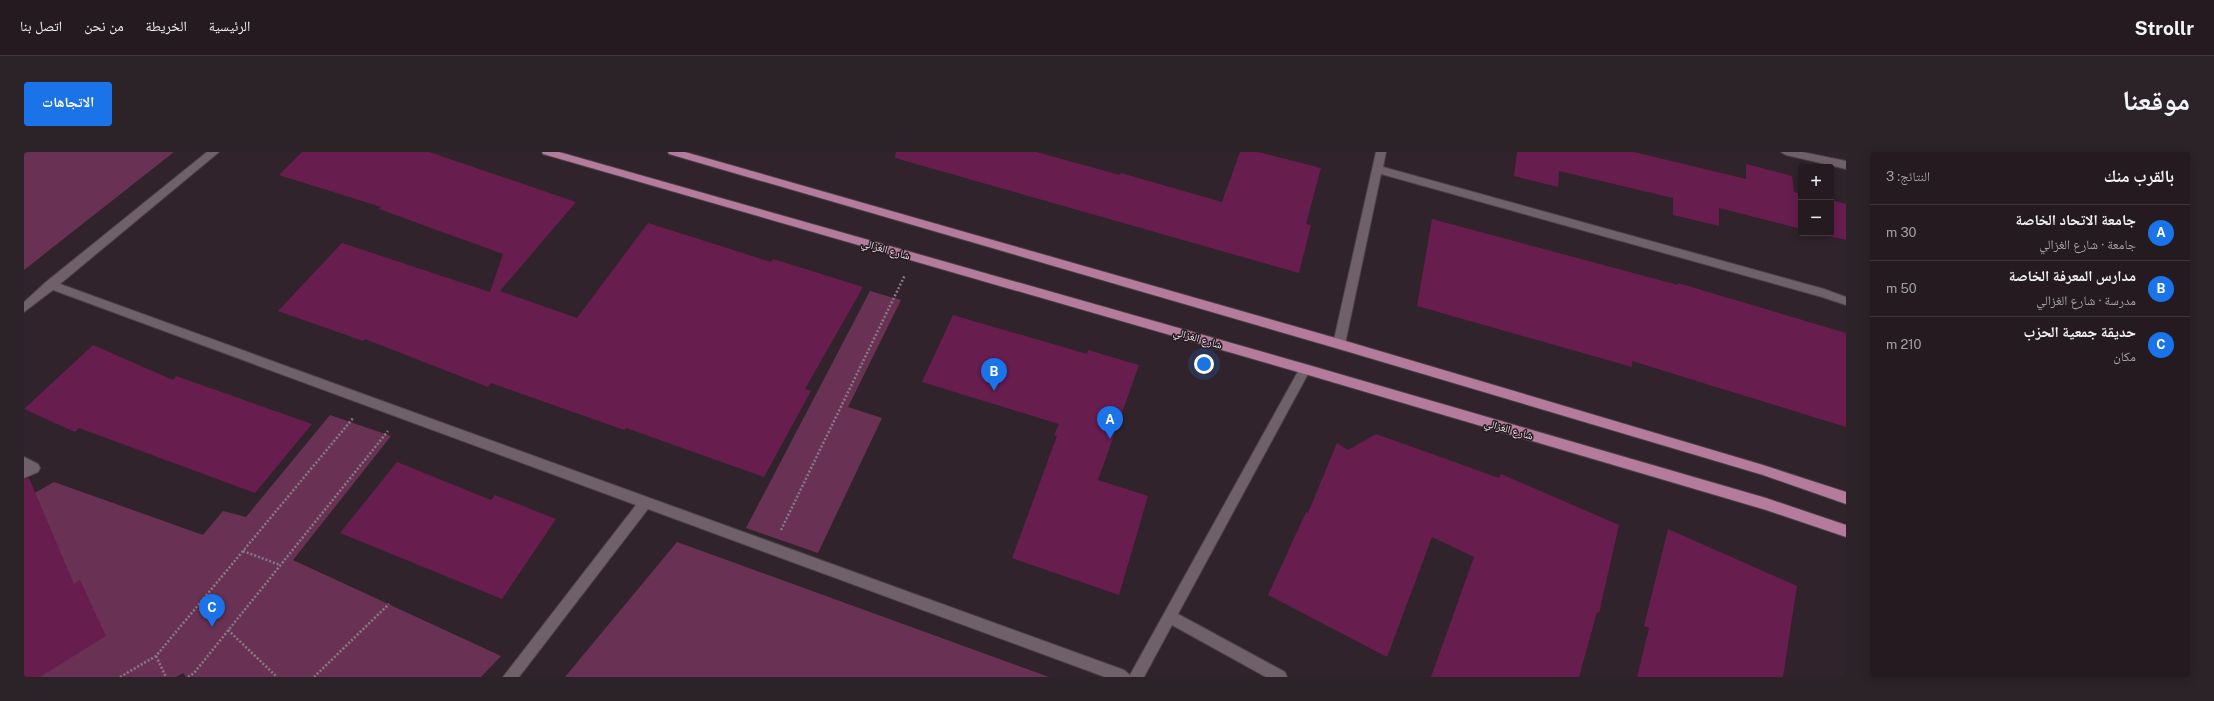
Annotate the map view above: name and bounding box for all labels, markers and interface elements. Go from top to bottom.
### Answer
text: Strollr [2135,17,2194,39]
text: اتصل بنا [20,18,62,34]
text: من نحن [84,18,124,34]
text: الخريطة [146,18,187,34]
text: الرئيسية [209,18,250,34]
button: الاتجاهات [24,82,112,126]
text: موقعنا [2122,83,2190,116]
map controls [1798,164,1834,236]
button: + [1798,164,1834,200]
text: بالقرب منك [2104,166,2174,186]
text: النتائج: 3 [1886,169,1930,184]
button: − [1798,200,1834,236]
text: جامعة الاتحاد الخاصة [2015,211,2136,228]
text: 30 m [1886,225,1916,240]
text: A [2156,225,2166,240]
street label: شارع الغزالي [860,236,912,264]
text: جامعة · شارع الغزالي [2039,237,2136,252]
text: مدارس المعرفة الخاصة [2009,267,2136,284]
text: 50 m [1886,281,1917,296]
text: B [2157,281,2165,296]
text: مدرسة · شارع الغزالي [2036,293,2136,308]
text: حديقة جمعية الحزب [2023,323,2136,340]
street label: شارع الغزالي [1172,325,1224,353]
text: 210 m [1886,337,1921,352]
text: C [2156,337,2166,352]
text: مكان [2113,349,2136,364]
your location [1194,354,1214,374]
pin: B [981,358,1007,391]
pin: A [1097,406,1123,439]
street label: شارع الغزالي [1483,416,1535,444]
pin: C [199,594,225,627]

